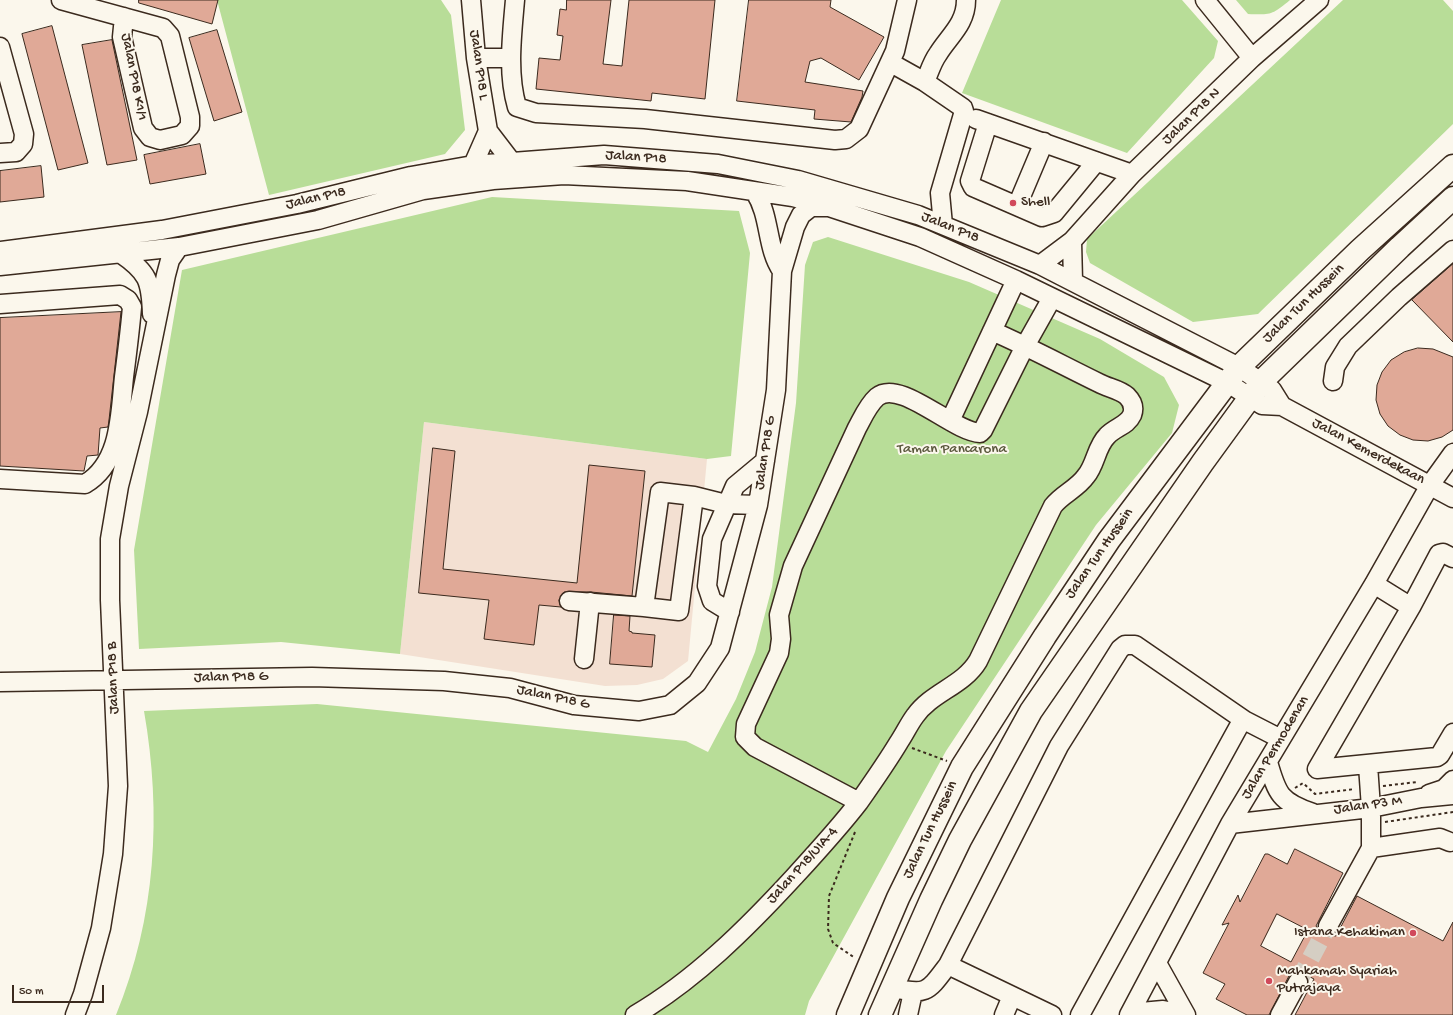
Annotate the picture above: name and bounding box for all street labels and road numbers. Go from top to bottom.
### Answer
street label: Jalan P18 L [464,29,492,101]
street label: Jalan P18 K1/1 [116,32,150,122]
street label: Jalan P18 N [1159,85,1225,149]
street label: Jalan P18 [605,147,667,169]
street label: Jalan P18 [284,183,348,215]
street label: Jalan P18 [918,208,982,248]
street label: Jalan Tun Hussein [1259,260,1349,348]
street label: Jalan P18 G [751,415,781,491]
street label: Jalan Kemerdekaan [1308,415,1428,489]
street label: Jalan Tun Hussein [1062,505,1138,603]
street label: Jalan P18 B [104,642,124,714]
street label: Jalan P18 G [194,668,268,688]
street label: Jalan P18 G [515,681,591,715]
street label: Jalan Permodenan [1238,693,1314,803]
street label: Jalan Tun Hussein [899,778,963,882]
street label: Jalan P3 M [1333,792,1403,820]
street label: Jalan P18/UIA-4 [764,824,842,908]

